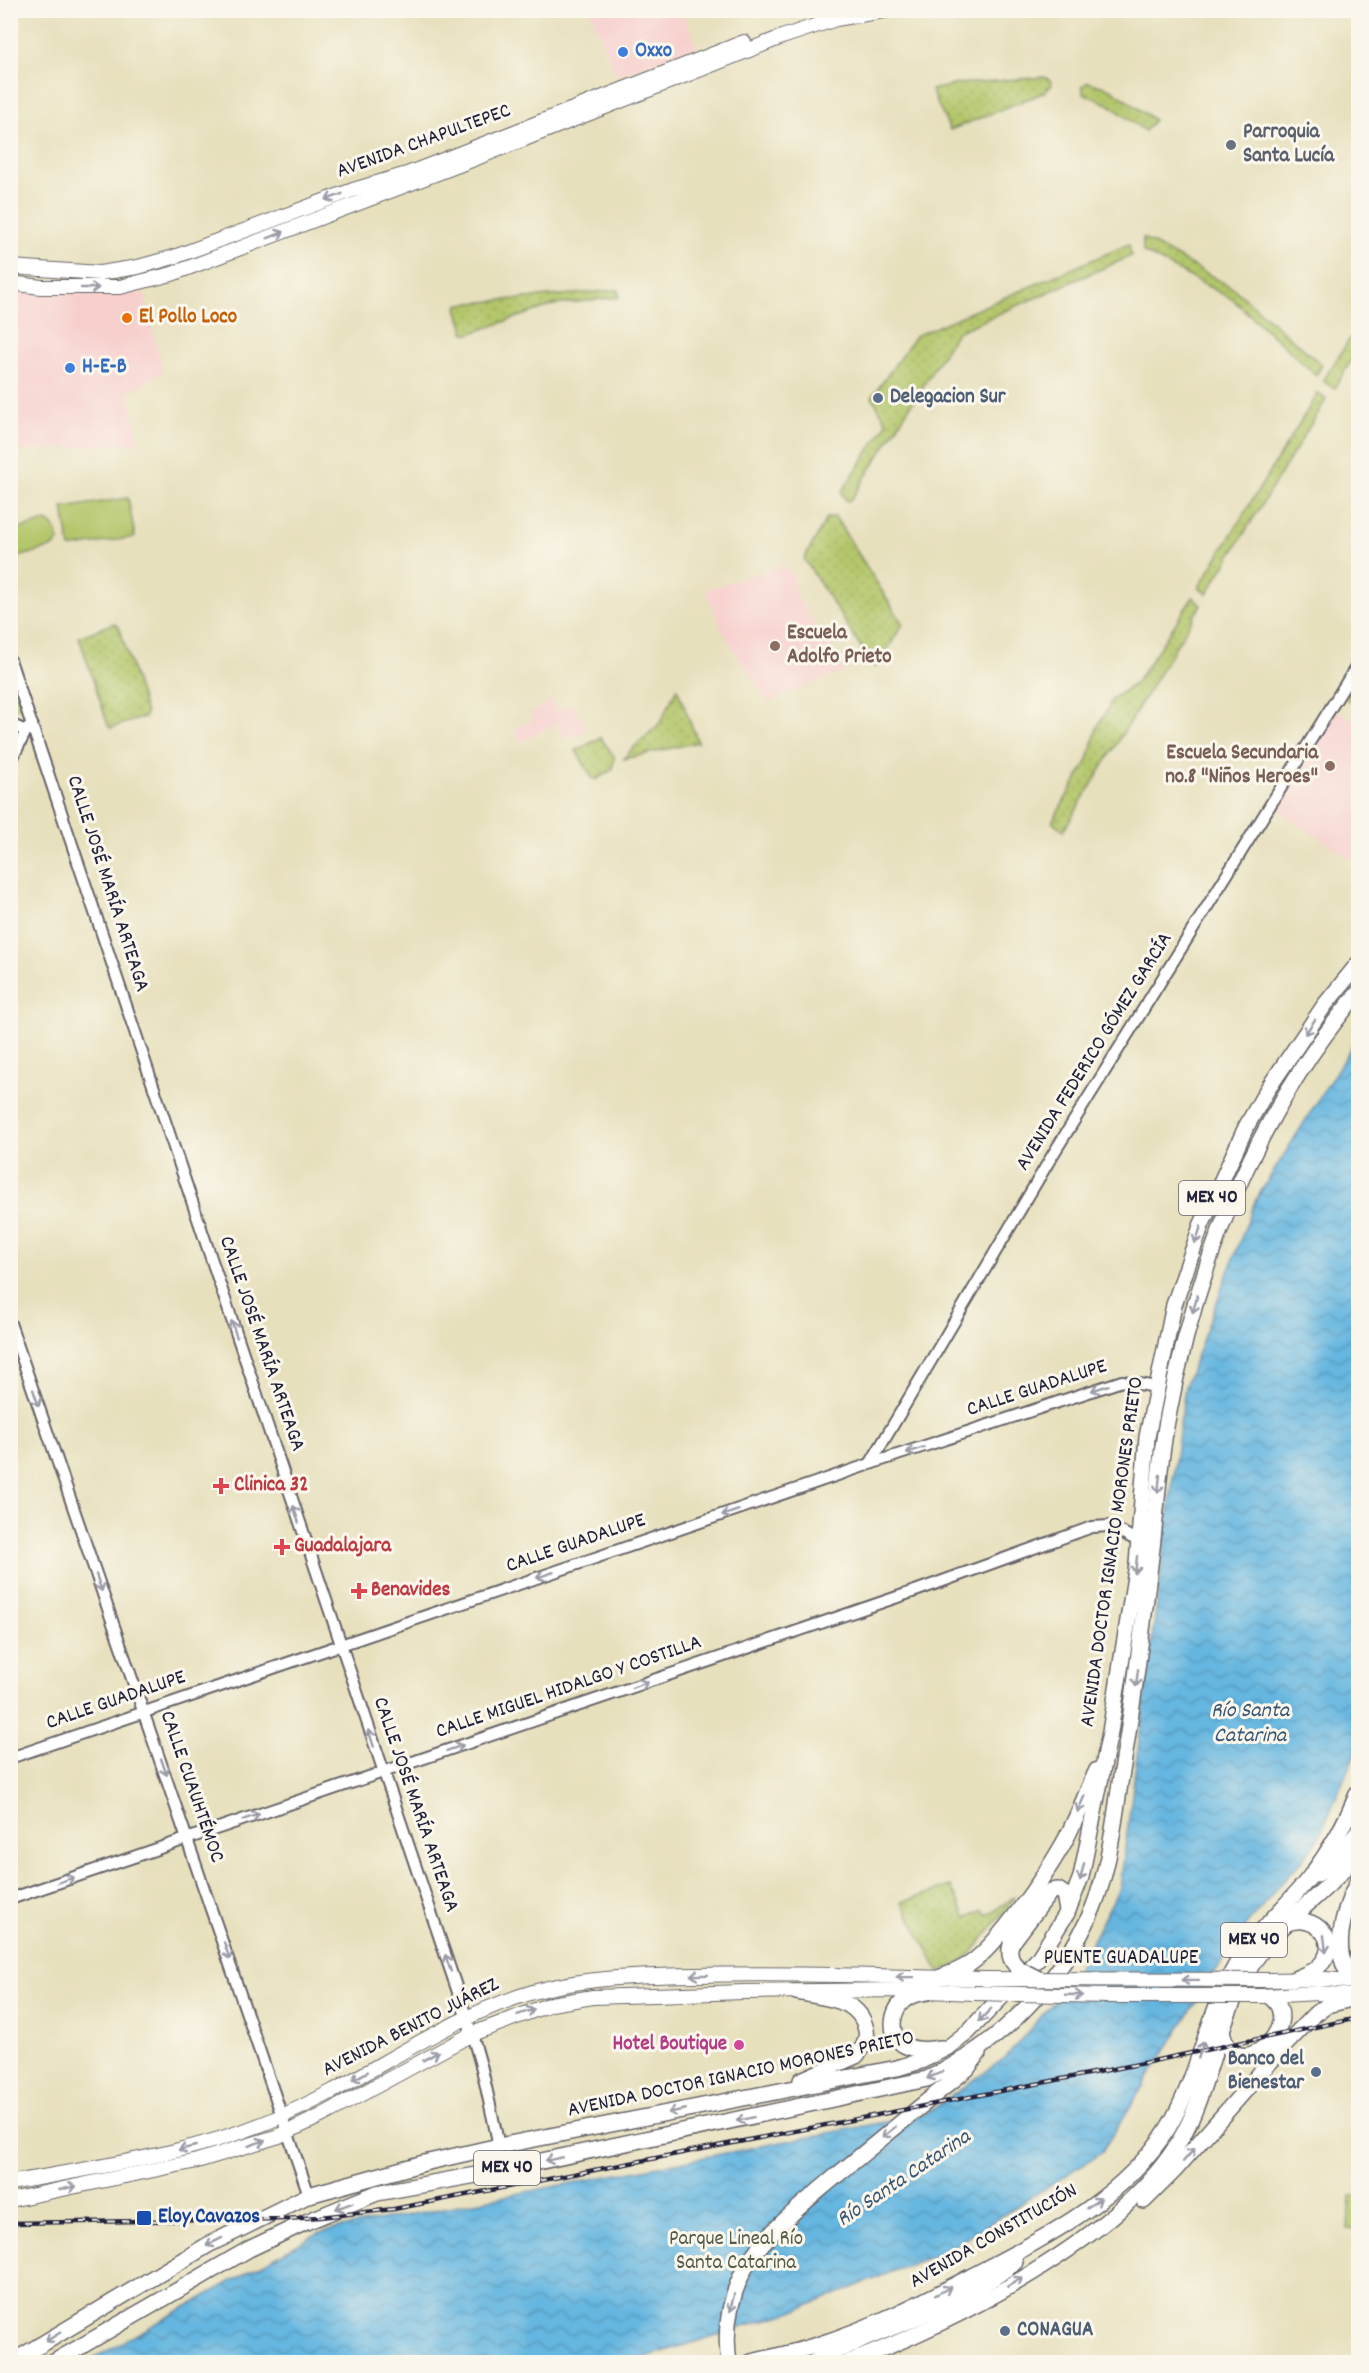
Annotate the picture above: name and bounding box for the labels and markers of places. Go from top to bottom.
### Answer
place label: Oxxo [635,37,672,67]
marker: Oxxo [616,45,630,59]
place label: Parroquia Santa Lucía [1243,118,1335,172]
marker: Parroquia Santa Lucía [1224,138,1238,152]
place label: El Pollo Loco [139,303,237,333]
marker: El Pollo Loco [120,311,134,325]
place label: H-E-B [82,353,127,383]
marker: H-E-B [63,361,77,375]
place label: Delegacion Sur [890,383,1007,413]
marker: Delegacion Sur [871,391,885,405]
place label: Escuela Adolfo Prieto [787,619,892,673]
marker: Escuela Adolfo Prieto [768,639,782,653]
place label: Escuela Secundaria no.8 "Niños Heroes" [1165,739,1319,793]
marker: Escuela Secundaria no.8 "Niños Heroes" [1323,759,1337,773]
place label: Clinica 32 [234,1471,308,1501]
marker: Clinica 32 [212,1477,230,1495]
place label: Guadalajara [294,1532,392,1562]
marker: Guadalajara [275,1540,289,1554]
place label: Benavides [371,1576,450,1606]
marker: Benavides [352,1584,366,1598]
place label: Hotel Boutique [613,2030,727,2060]
marker: Hotel Boutique [732,2038,746,2052]
place label: Banco del Bienestar [1228,2045,1305,2099]
marker: Banco del Bienestar [1309,2065,1323,2079]
place label: Eloy Cavazos [158,2203,260,2233]
marker: Eloy Cavazos [135,2209,153,2227]
place label: CONAGUA [1017,2316,1093,2346]
marker: CONAGUA [998,2324,1012,2338]

